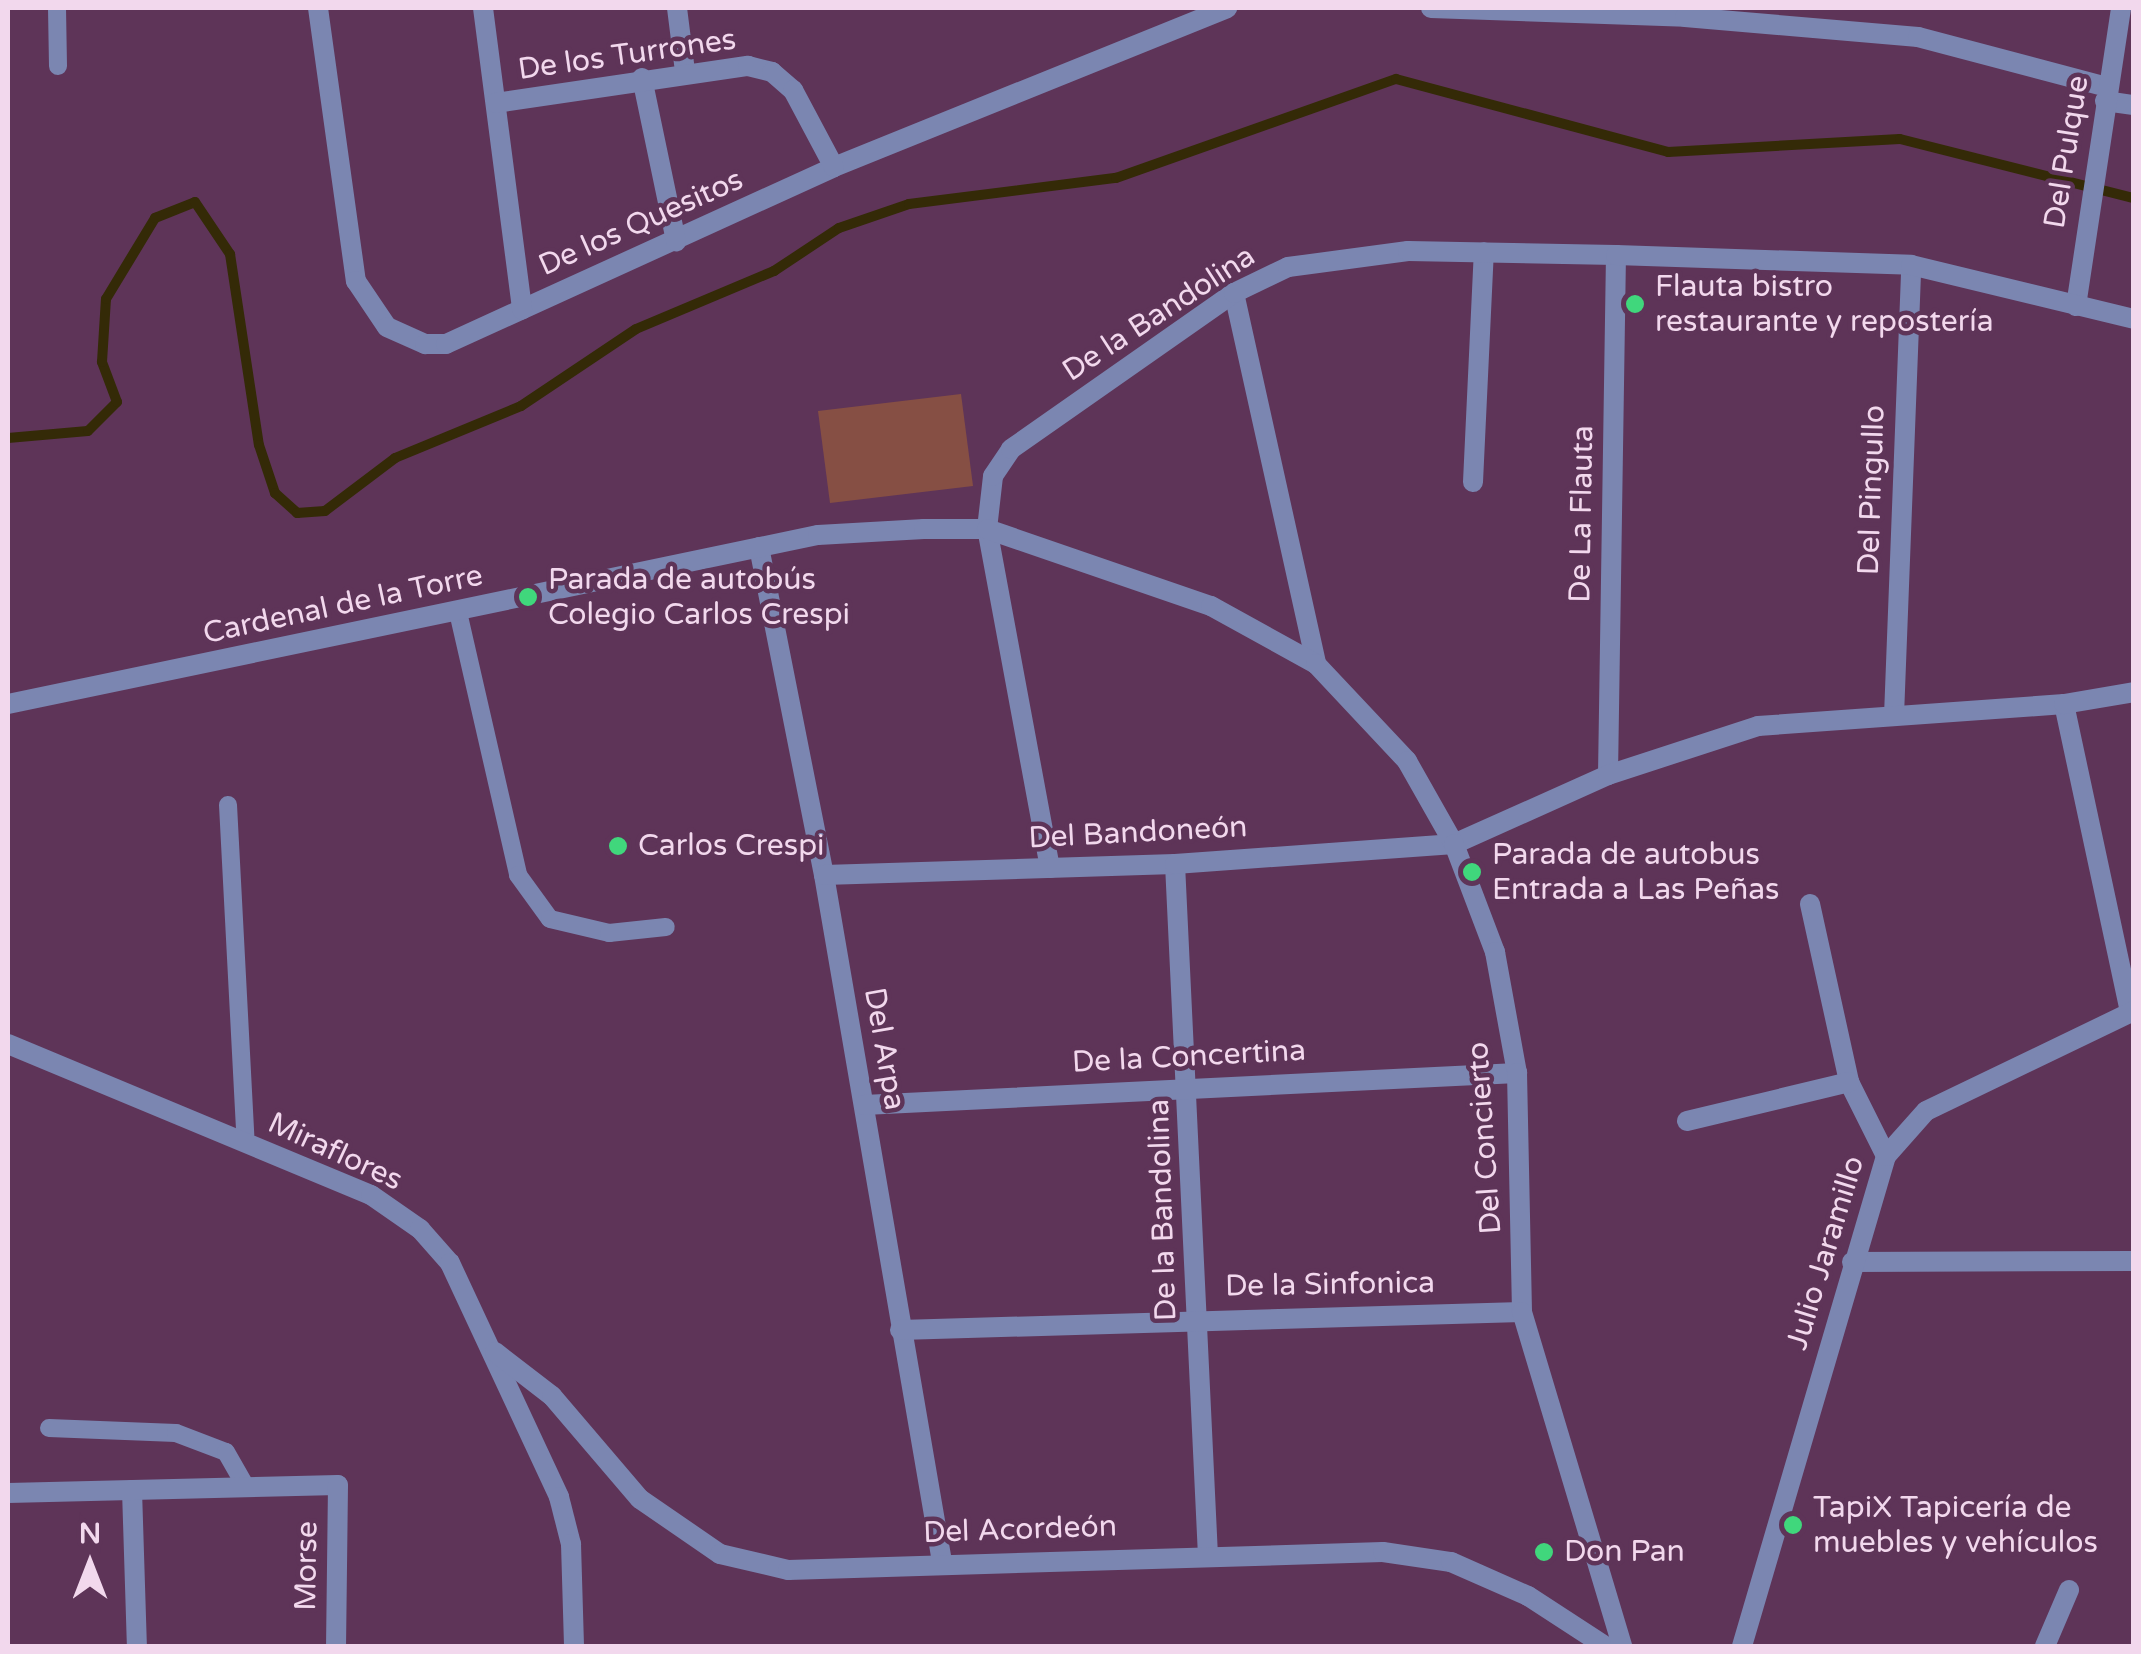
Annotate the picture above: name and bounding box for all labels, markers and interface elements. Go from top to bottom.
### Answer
street label: De los Turrones [516,22,738,88]
street label: Del Pulque [2037,73,2097,231]
street label: De los Quesitos [533,162,749,284]
street label: De la Bandolina [1056,238,1262,390]
place label: Flauta bistro restaurante y repostería [1655,269,1993,340]
marker: Flauta bistro restaurante y repostería [1624,293,1646,315]
street label: Del Pingullo [1851,404,1893,576]
street label: De La Flauta [1562,425,1602,603]
street label: Cardenal de la Torre [200,558,486,652]
place label: Parada de autobús Colegio Carlos Crespi [548,562,850,632]
marker: Parada de autobús Colegio Carlos Crespi [517,586,539,608]
street label: Del Bandoneón [1028,809,1248,857]
place label: Carlos Crespi [638,828,825,864]
marker: Carlos Crespi [607,835,629,857]
place label: Parada de autobus Entrada a Las Peñas [1492,837,1779,908]
marker: Parada de autobus Entrada a Las Peñas [1461,861,1483,883]
street label: Del Arpa [856,985,912,1113]
street label: De la Concertina [1071,1033,1307,1081]
street label: Del Concierto [1460,1041,1510,1235]
street label: De la Bandolina [1141,1098,1185,1322]
street label: Miraflores [262,1105,408,1199]
street label: Julio Jaramillo [1779,1152,1873,1354]
street label: De la Sinfonica [1225,1265,1435,1305]
place label: TapiX Tapicería de muebles y vehículos [1813,1490,2098,1560]
street label: Del Acordeón [923,1509,1117,1551]
north arrow [40,1514,140,1614]
marker: TapiX Tapicería de muebles y vehículos [1782,1514,1804,1536]
text: N [79,1517,101,1551]
street label: Morse [288,1521,326,1611]
place label: Don Pan [1564,1534,1685,1570]
marker: Don Pan [1533,1541,1555,1563]

